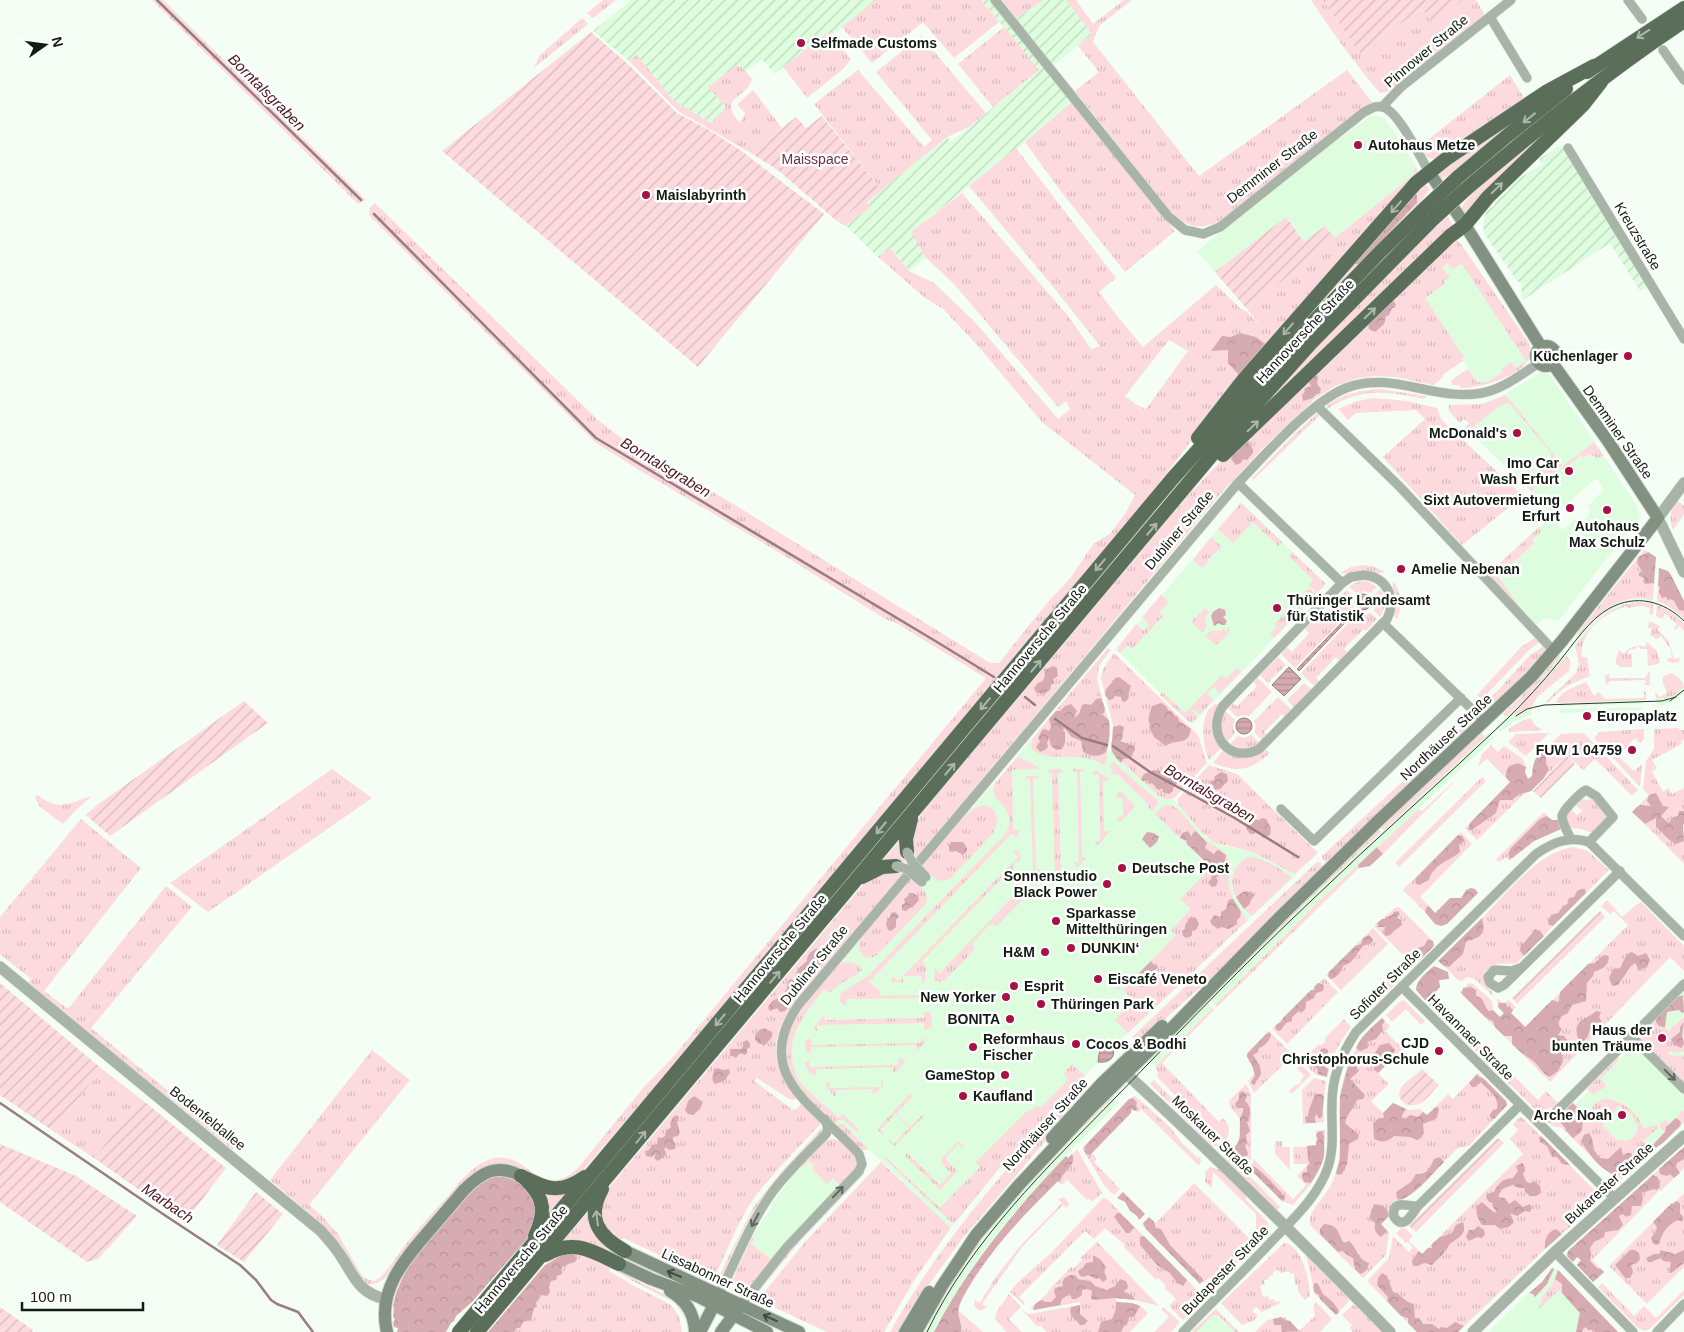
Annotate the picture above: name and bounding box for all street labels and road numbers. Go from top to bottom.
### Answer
street label: Pinnower Straße [1381,11,1471,91]
street label: Demminer Straße [1224,126,1321,206]
street label: Kreuzstraße [1612,199,1665,273]
street label: Hannoversche Straße [1253,276,1357,386]
street label: Demminer Straße [1580,382,1656,482]
street label: Dubliner Straße [1141,487,1217,573]
street label: Hannoversche Straße [990,581,1090,695]
street label: Nordhäuser Straße [1397,690,1495,783]
street label: Hannoversche Straße [730,891,830,1005]
street label: Dubliner Straße [777,922,851,1008]
street label: Sofioter Straße [1346,945,1424,1023]
street label: Havannaer Straße [1425,991,1517,1083]
street label: Nordhäuser Straße [999,1074,1091,1174]
street label: Bodenfeldallee [167,1083,249,1153]
street label: Moskauer Straße [1169,1092,1257,1178]
street label: Bukarester Straße [1561,1139,1657,1227]
street label: Hannoversche Straße [471,1202,571,1316]
street label: Budapester Straße [1178,1222,1272,1318]
street label: Lissabonner Straße [659,1245,777,1311]

